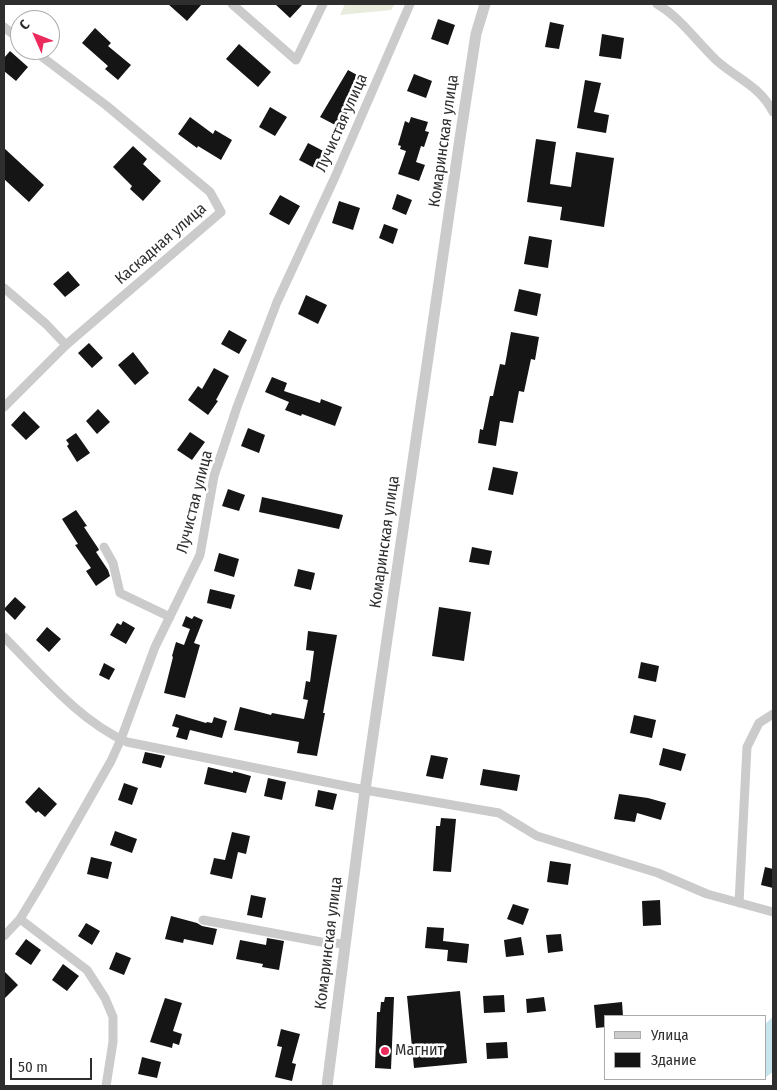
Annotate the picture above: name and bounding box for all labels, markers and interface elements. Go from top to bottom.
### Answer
north arrow [10,10,60,60]
text: С [16,16,33,33]
street label: Лучистая улица [312,71,372,175]
street label: Комаринская улица [425,73,463,209]
street label: Каскадная улица [112,199,210,289]
street label: Лучистая улица [173,449,217,555]
street label: Комаринская улица [366,474,404,610]
street label: Комаринская улица [311,875,347,1011]
legend [604,1015,767,1080]
text: Улица [651,1026,689,1044]
place label: Магнит [395,1041,444,1061]
marker: Магнит [379,1045,391,1057]
scale bar [12,1048,95,1080]
text: Здание [651,1051,697,1069]
text: 50 m [18,1058,48,1076]

